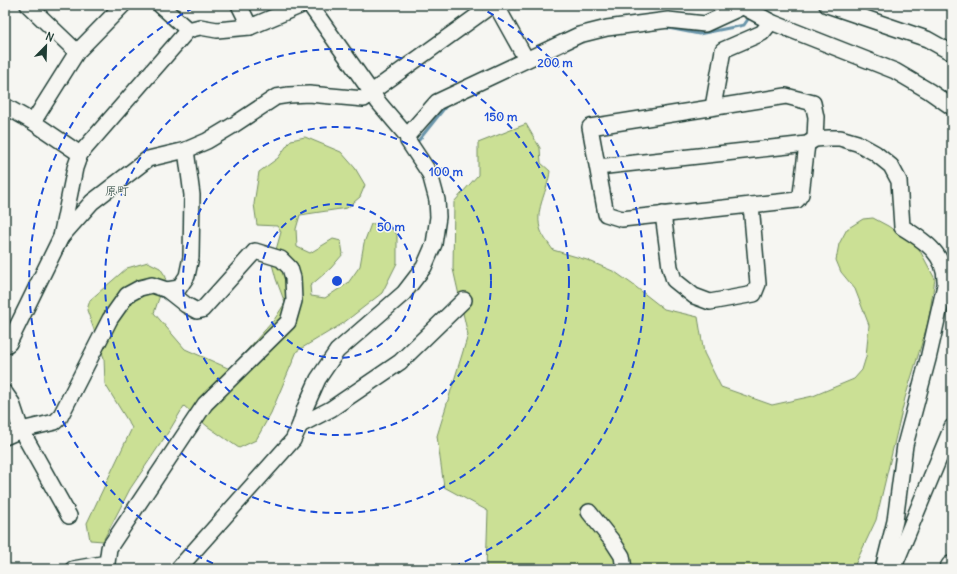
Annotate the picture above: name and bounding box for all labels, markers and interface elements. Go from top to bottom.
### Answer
north arrow [26,26,66,66]
text: N [44,29,56,45]
text: 200 m [537,55,573,70]
text: 150 m [485,109,518,124]
text: 100 m [429,164,463,179]
district label: 原町 [105,183,129,198]
text: 50 m [377,219,406,234]
centre of rings [330,274,344,288]

